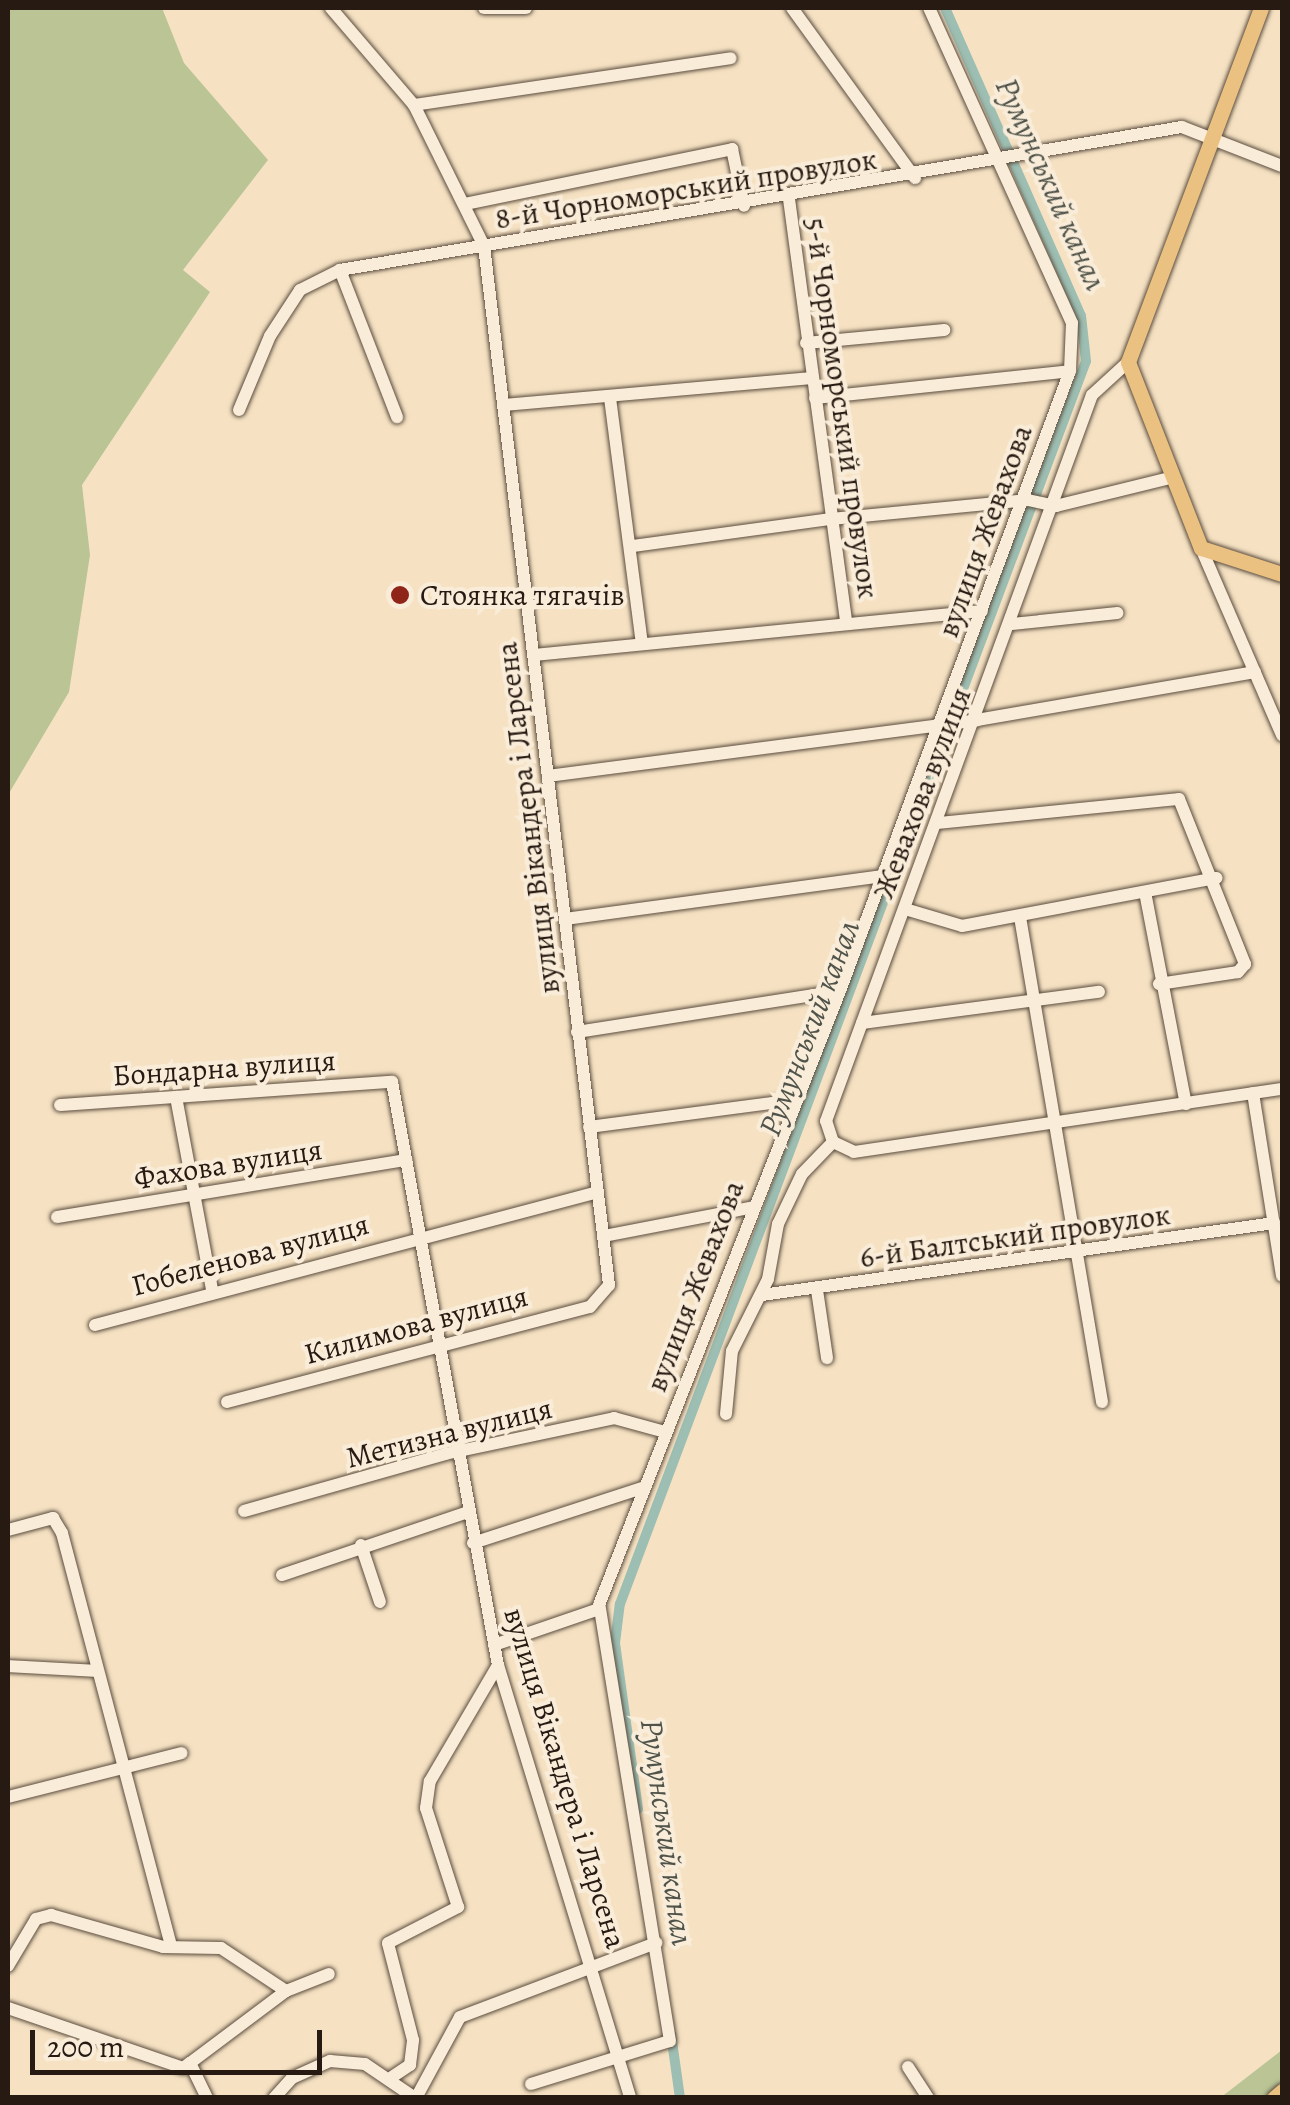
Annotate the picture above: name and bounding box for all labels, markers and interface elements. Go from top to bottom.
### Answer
water label: Румунський канал [987,72,1115,296]
street label: 8-й Чорноморський провулок [493,141,879,237]
street label: 5-й Чорноморський провулок [797,215,887,601]
street label: вулиця Жевахова [930,420,1040,642]
place label: Стоянка тягачів [420,577,625,613]
marker: Стоянка тягачів [389,584,411,606]
street label: вулиця Вікандера і Ларсена [489,640,567,996]
street label: Жевахова вулиця [865,682,979,904]
water label: Румунський канал [750,915,868,1141]
street label: Бондарна вулиця [111,1042,337,1094]
street label: Фахова вулиця [131,1131,325,1197]
street label: вулиця Жевахова [638,1175,752,1397]
street label: 6-й Балтський провулок [858,1196,1172,1276]
street label: Гобеленова вулиця [127,1206,373,1304]
street label: Килимова вулиця [300,1278,532,1372]
street label: Метизна вулиця [342,1390,556,1476]
street label: вулиця Вікандера і Ларсена [496,1603,634,1953]
water label: Румунський канал [632,1716,702,1948]
scale bar [35,2010,328,2072]
text: 200 m [47,2027,124,2067]

